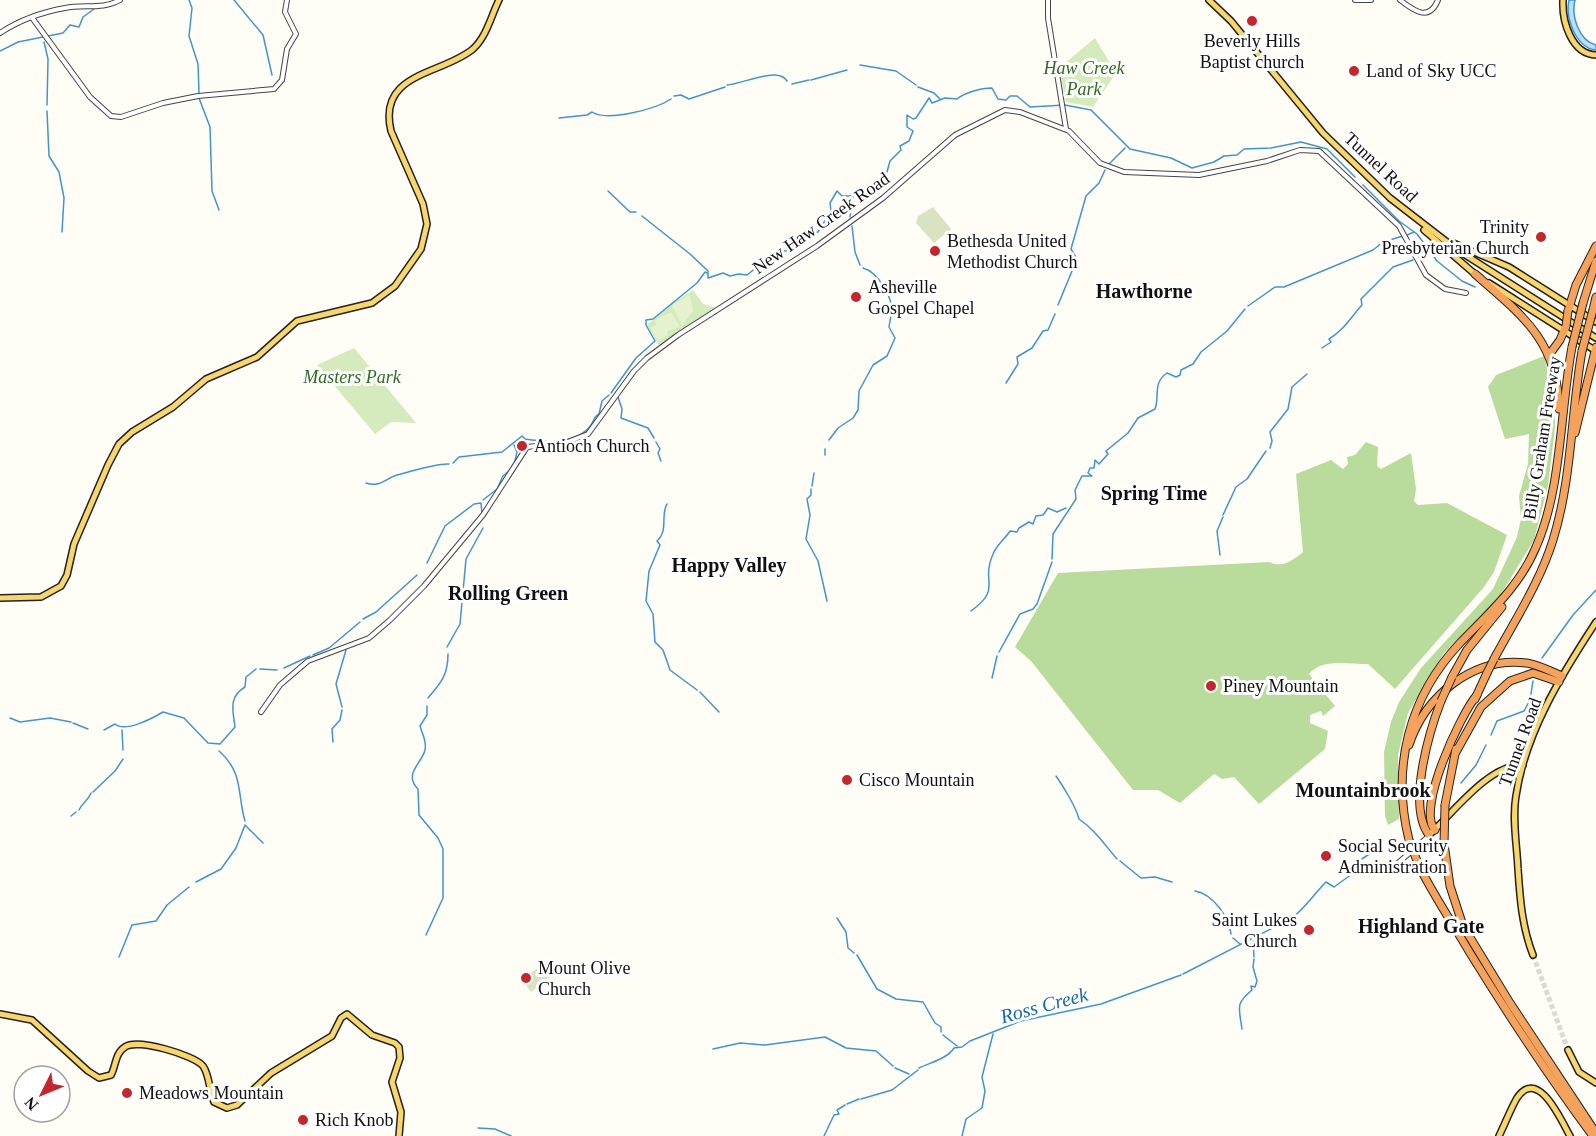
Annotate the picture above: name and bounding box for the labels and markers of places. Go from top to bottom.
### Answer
marker: Beverly Hills Baptist church [1245,14,1259,28]
place label: Beverly Hills Baptist church [1200,31,1304,72]
place label: Land of Sky UCC [1366,61,1497,81]
marker: Land of Sky UCC [1347,64,1361,78]
place label: Trinity Presbyterian Church [1382,217,1529,258]
marker: Trinity Presbyterian Church [1534,230,1548,244]
place label: Bethesda United Methodist Church [947,231,1078,272]
marker: Bethesda United Methodist Church [928,244,942,258]
place label: Asheville Gospel Chapel [868,277,974,318]
marker: Asheville Gospel Chapel [849,290,863,304]
place label: Antioch Church [534,436,649,456]
marker: Antioch Church [515,439,529,453]
place label: Piney Mountain [1223,676,1339,696]
marker: Piney Mountain [1204,679,1218,693]
place label: Cisco Mountain [859,770,975,790]
marker: Cisco Mountain [840,773,854,787]
place label: Social Security Administration [1338,836,1447,877]
marker: Social Security Administration [1319,849,1333,863]
place label: Saint Lukes Church [1212,910,1297,951]
marker: Saint Lukes Church [1302,923,1316,937]
place label: Mount Olive Church [538,958,631,999]
marker: Mount Olive Church [519,971,533,985]
place label: Meadows Mountain [139,1083,283,1103]
marker: Meadows Mountain [120,1086,134,1100]
place label: Rich Knob [315,1110,394,1130]
marker: Rich Knob [296,1113,310,1127]

